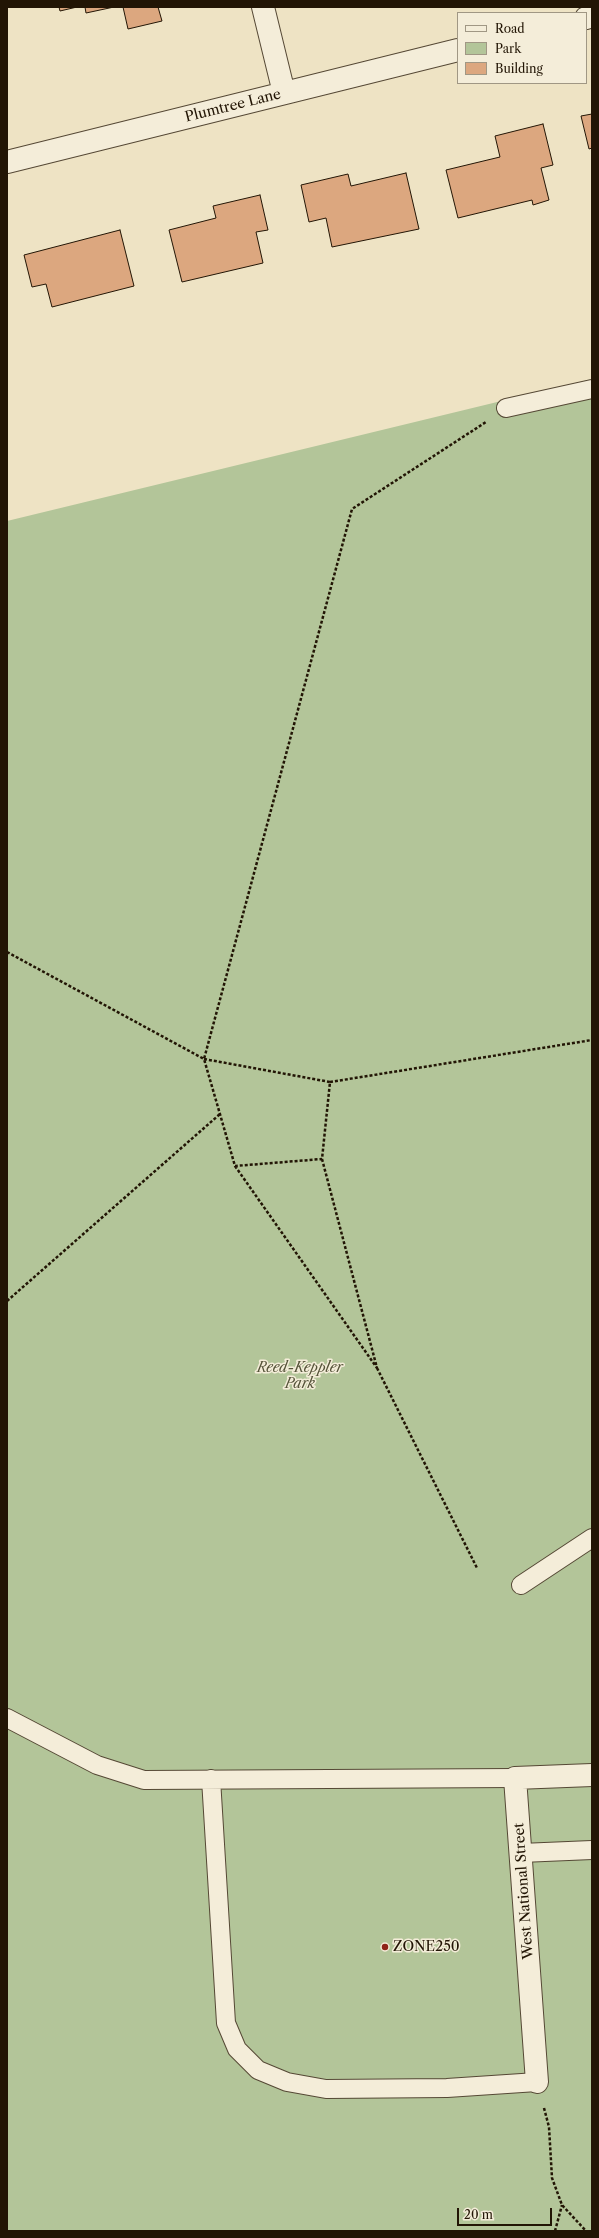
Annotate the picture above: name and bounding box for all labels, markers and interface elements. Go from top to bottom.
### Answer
legend [457,12,587,84]
text: Road [495,21,525,36]
text: Park [495,41,521,56]
text: Building [495,61,543,76]
street label: Plumtree Lane [183,86,283,126]
park label: Reed-Keppler Park [257,1360,343,1392]
street label: West National Street [511,1822,537,1960]
place label: ZONE250 [393,1939,460,1955]
marker: ZONE250 [380,1942,390,1952]
scale bar [459,2200,554,2226]
text: 20 m [464,2207,493,2222]

